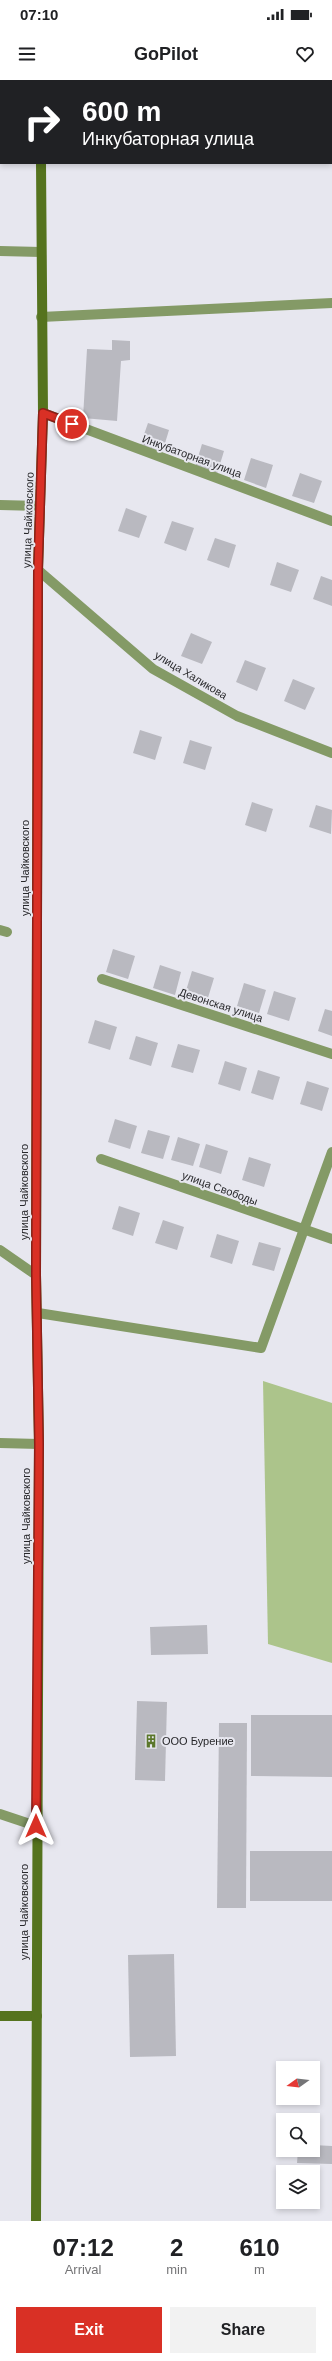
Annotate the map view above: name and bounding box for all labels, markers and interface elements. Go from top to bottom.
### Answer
text: 07:10 [20,6,58,23]
icon: menu [16,43,38,65]
icon: heart [294,43,316,65]
text: GoPilot [134,44,198,64]
icon: right [16,96,68,148]
text: 600 m [82,96,161,127]
text: Инкубаторная улица [82,129,254,149]
pin [55,407,89,441]
icon: arrive [61,413,83,435]
street label: Инкубаторная улица [141,432,244,480]
street label: улица Чайковского [20,472,36,568]
street label: улица Халикова [153,649,230,702]
street label: улица Чайковского [19,820,31,916]
street label: Девонская улица [178,986,265,1024]
street label: улица Чайковского [18,1144,30,1240]
street label: улица Свободы [181,1169,260,1207]
street label: улица Чайковского [20,1468,32,1564]
building icon: ООО Бурение [143,1733,159,1749]
place label: ООО Бурение [162,1735,234,1747]
position arrow [15,1805,57,1847]
street label: улица Чайковского [18,1864,30,1960]
north arrow [276,2061,320,2105]
map controls [276,2061,320,2209]
button: search [276,2113,320,2157]
button: layers [276,2165,320,2209]
text: 07:12 [52,2234,114,2261]
text: 2 [170,2234,183,2261]
text: 610 [240,2234,280,2261]
text: Arrival [65,2262,102,2277]
text: min [166,2262,187,2277]
text: m [254,2262,265,2277]
button: Exit [16,2307,162,2353]
button: Share [170,2307,316,2353]

